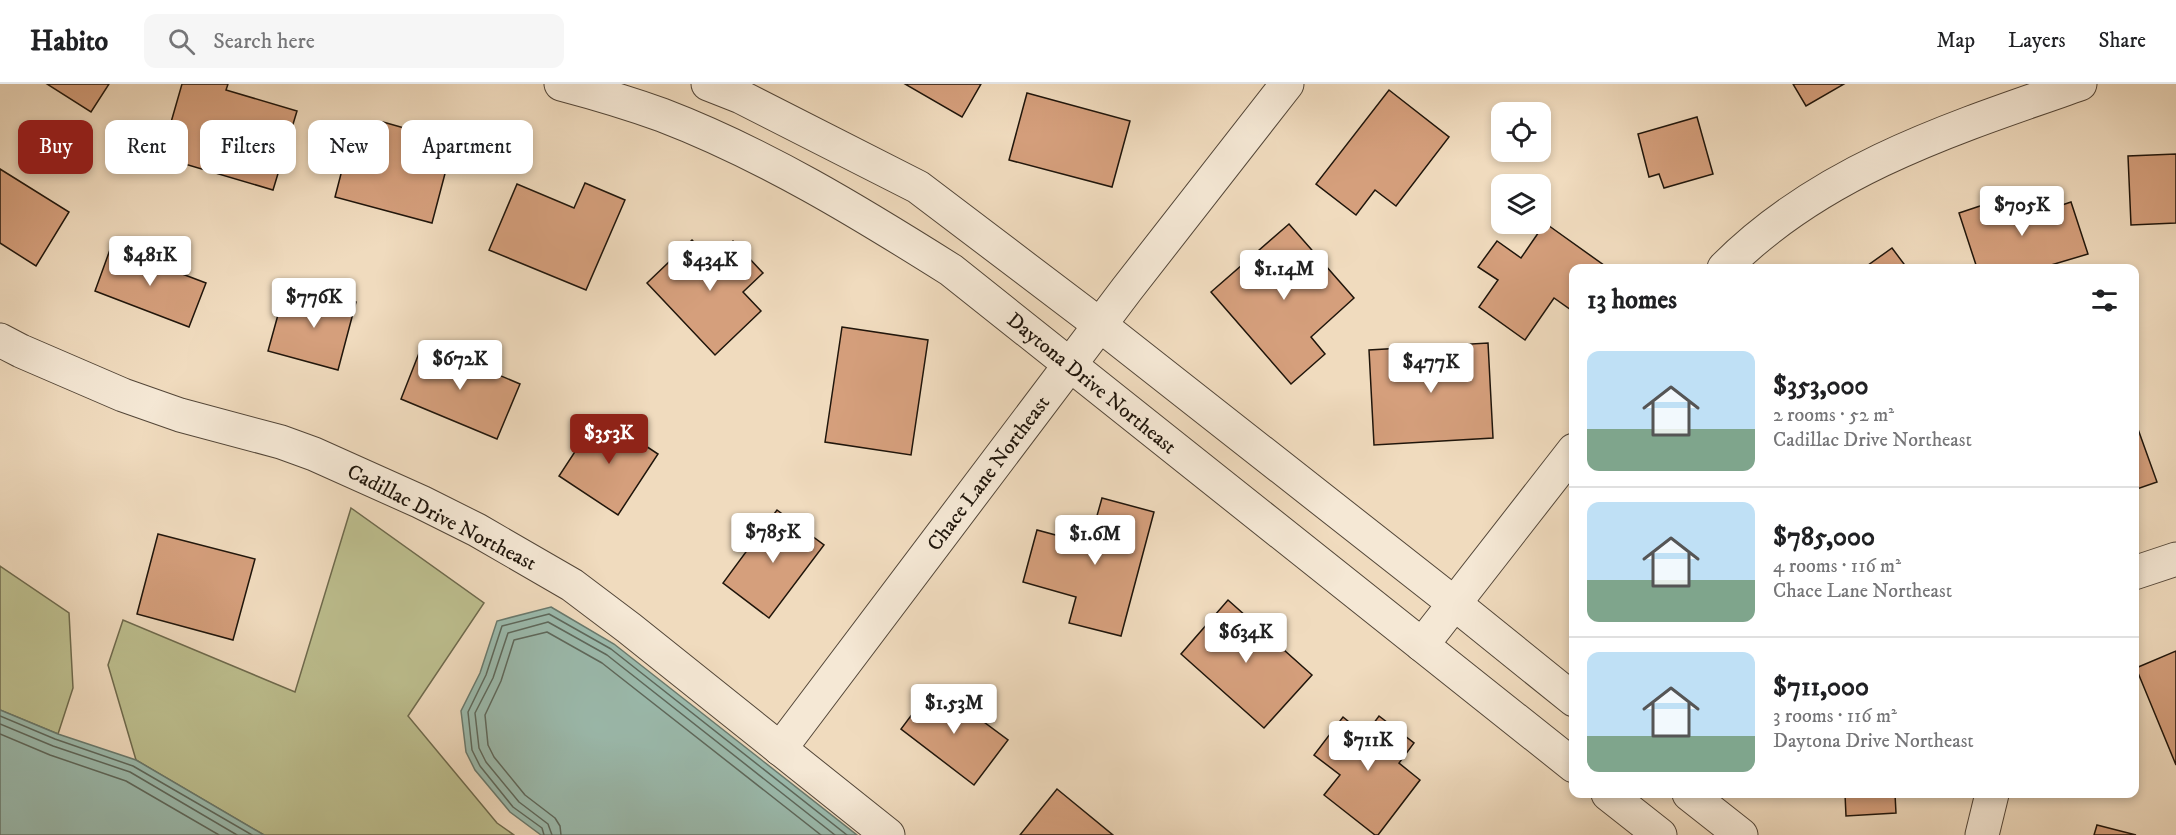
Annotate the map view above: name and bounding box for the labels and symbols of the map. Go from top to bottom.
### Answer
pin: $705K [1980,186,2064,237]
pin: $481K [108,236,192,287]
pin: $434K [668,241,752,292]
pin: $1.14M [1235,250,1333,301]
pin: $776K [272,278,356,329]
street label: Daytona Drive Northeast [1001,307,1182,460]
pin: $672K [418,340,502,391]
pin: $477K [1389,343,1473,394]
street label: Chace Lane Northeast [922,390,1056,557]
pin: $353K [567,414,651,465]
street label: Cadillac Drive Northeast [343,459,541,577]
pin: $785K [731,513,815,564]
pin: $1.6M [1053,515,1137,566]
pin: $634K [1204,613,1288,664]
pin: $1.53M [905,684,1003,735]
pin: $711K [1326,721,1410,772]

